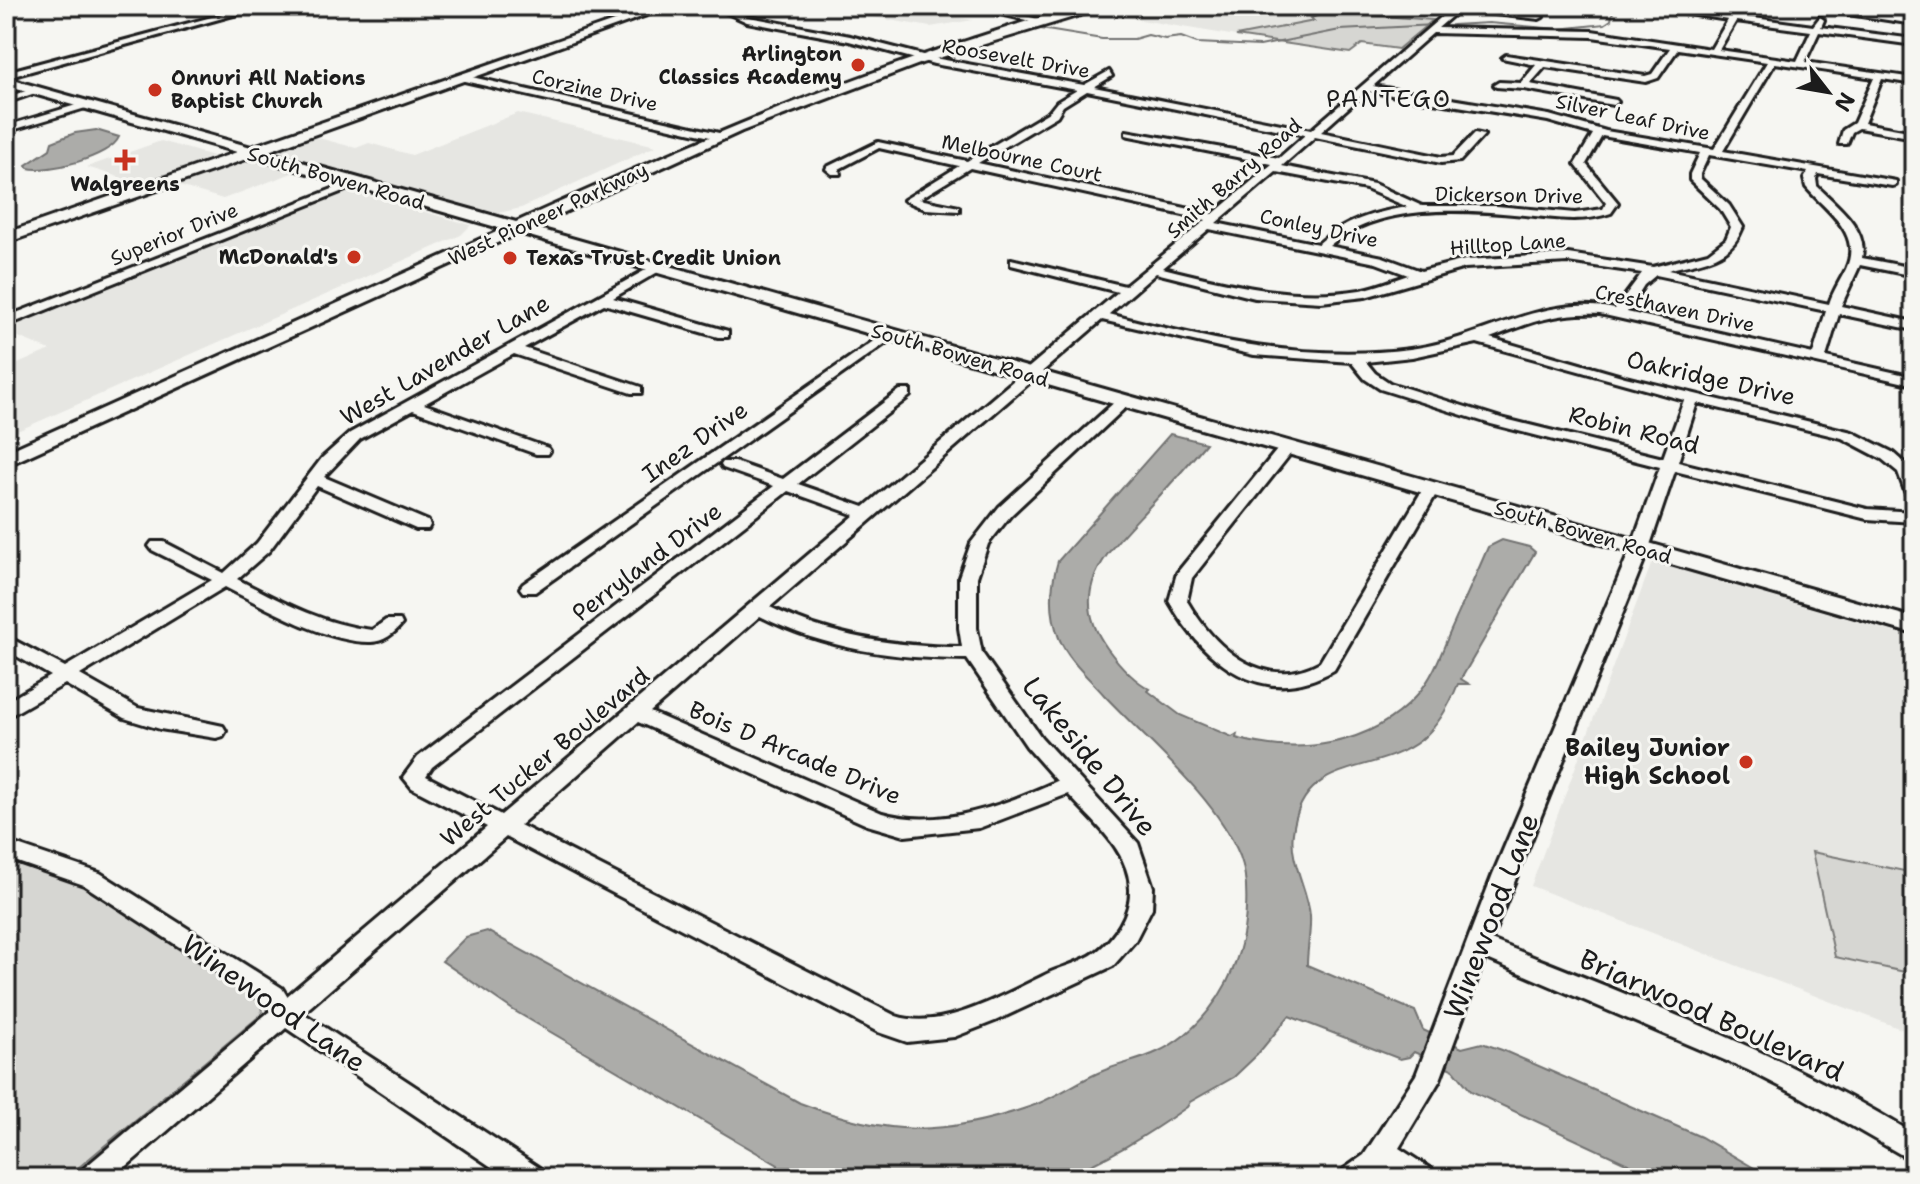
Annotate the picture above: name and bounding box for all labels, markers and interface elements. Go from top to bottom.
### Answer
street label: Roosevelt Drive [940,32,1092,84]
place label: Arlington Classics Academy [659,41,842,90]
north arrow [1788,52,1868,132]
marker: Arlington Classics Academy [849,56,867,74]
street label: Corzine Drive [529,63,661,117]
place label: Onnuri All Nations Baptist Church [171,65,365,114]
marker: Onnuri All Nations Baptist Church [146,81,164,99]
district label: PANTEGO [1326,83,1452,115]
text: N [1828,87,1862,117]
street label: Silver Leaf Drive [1553,88,1713,146]
street label: Smith Barry Road [1161,112,1307,244]
street label: Melbourne Court [939,128,1105,188]
street label: South Bowen Road [244,140,428,216]
marker: Walgreens [116,151,134,169]
street label: West Pioneer Parkway [444,156,652,272]
place label: Walgreens [70,171,180,197]
street label: Dickerson Drive [1435,181,1583,209]
street label: Superior Drive [106,197,242,271]
street label: Conley Drive [1257,203,1381,253]
street label: Hilltop Lane [1449,227,1567,261]
place label: McDonald's [219,244,338,270]
place label: Texas Trust Credit Union [526,245,781,271]
marker: McDonald's [345,248,363,266]
marker: Texas Trust Credit Union [501,249,519,267]
street label: Cresthaven Drive [1593,278,1757,338]
street label: West Lavender Lane [335,287,555,433]
street label: South Bowen Road [868,317,1052,393]
street label: Oakridge Drive [1623,343,1799,413]
street label: Inez Drive [636,394,754,490]
street label: Robin Road [1565,398,1703,462]
street label: South Bowen Road [1491,494,1675,570]
street label: Perryland Drive [565,495,729,629]
street label: West Tucker Boulevard [434,660,656,854]
street label: Lakeside Drive [1014,668,1166,844]
street label: Bois D Arcade Drive [684,694,906,812]
place label: Bailey Junior High School [1565,732,1730,792]
marker: Bailey Junior High School [1737,753,1755,771]
street label: Winewood Lane [1434,808,1548,1024]
street label: Winewood Lane [174,925,374,1081]
street label: Briarwood Boulevard [1574,939,1850,1091]

